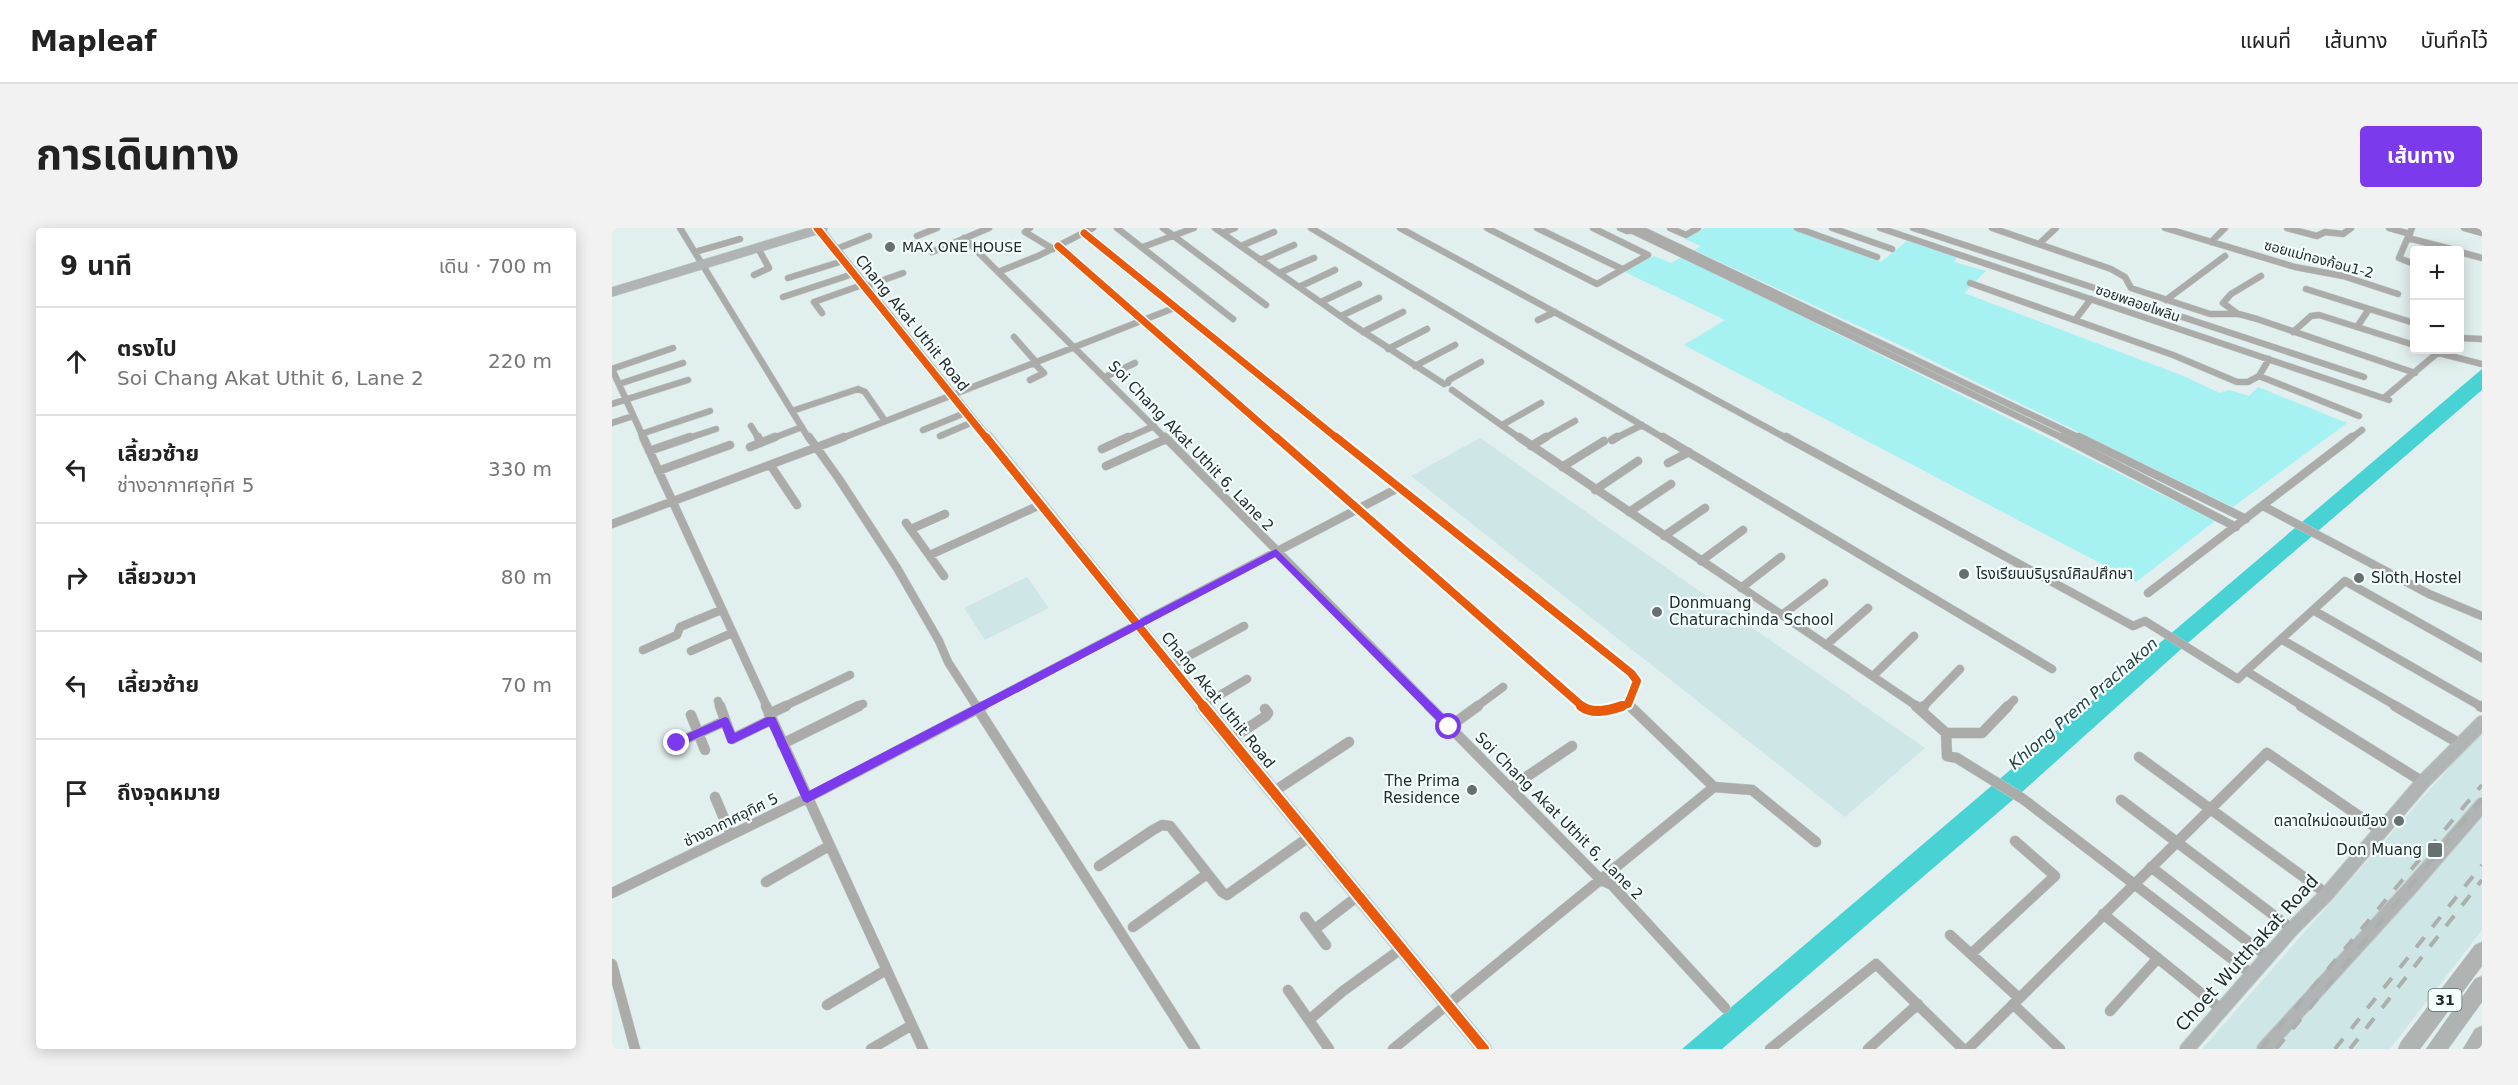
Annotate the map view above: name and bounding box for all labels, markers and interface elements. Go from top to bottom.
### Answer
text: Mapleaf [30,25,156,58]
text: แผนที่ [2240,29,2291,53]
text: เส้นทาง [2324,29,2388,53]
text: บันทึกไว้ [2421,29,2488,53]
button: เส้นทาง [2360,126,2482,187]
text: การเดินทาง [36,130,239,179]
street label: ซอยแม่ทองก้อน1-2 [2263,237,2375,281]
place label: MAX ONE HOUSE [902,239,1022,255]
marker: MAX ONE HOUSE [883,240,897,254]
map controls [2410,246,2464,354]
button: + [2410,246,2464,300]
text: 9 นาที [60,251,132,281]
street label: Chang Akat Uthit Road [851,251,973,395]
text: เดิน · 700 m [439,254,552,278]
street label: ซอยพลอยไพลิน [2094,281,2182,325]
button: − [2410,300,2464,354]
text: ตรงไป [117,336,177,361]
icon: ahead [60,345,93,378]
text: 220 m [488,349,552,373]
street label: Soi Chang Akat Uthit 6, Lane 2 [1105,357,1277,535]
text: Soi Chang Akat Uthit 6, Lane 2 [117,366,424,390]
text: เลี้ยวซ้าย [117,441,199,466]
icon: left [60,453,93,486]
text: 330 m [488,457,552,481]
text: ช่างอากาศอุทิศ 5 [117,473,254,497]
icon: right [60,561,93,594]
text: เลี้ยวขวา [117,564,197,589]
text: 80 m [501,565,552,589]
place label: โรงเรียนบริบูรณ์ศิลปศึกษา [1976,565,2133,583]
marker: โรงเรียนบริบูรณ์ศิลปศึกษา [1957,567,1971,581]
place label: Sloth Hostel [2371,569,2462,587]
marker: Sloth Hostel [2352,571,2366,585]
place label: Donmuang Chaturachinda School [1669,594,1834,629]
marker: Donmuang Chaturachinda School [1650,605,1664,619]
street label: Chang Akat Uthit Road [1157,628,1279,772]
water label: Khlong Prem Prachakon [2005,634,2162,773]
icon: left [60,669,93,702]
text: เลี้ยวซ้าย [117,672,199,697]
text: 70 m [501,673,552,697]
route start [1435,713,1461,739]
street label: Soi Chang Akat Uthit 6, Lane 2 [1471,728,1647,904]
route end [663,729,689,755]
place label: The Prima Residence [1383,772,1460,807]
icon: arrive [60,777,93,810]
text: ถึงจุดหมาย [117,780,221,805]
marker: The Prima Residence [1465,783,1479,797]
street label: ช่างอากาศอุทิศ 5 [681,789,781,851]
place label: ตลาดใหม่ดอนเมือง [2274,812,2387,830]
marker: ตลาดใหม่ดอนเมือง [2392,814,2406,828]
place label: Don Muang [2336,841,2422,859]
marker: Don Muang [2426,841,2444,859]
street label: Choet Wutthakat Road [2171,870,2322,1035]
road number: 31 [2428,989,2462,1011]

